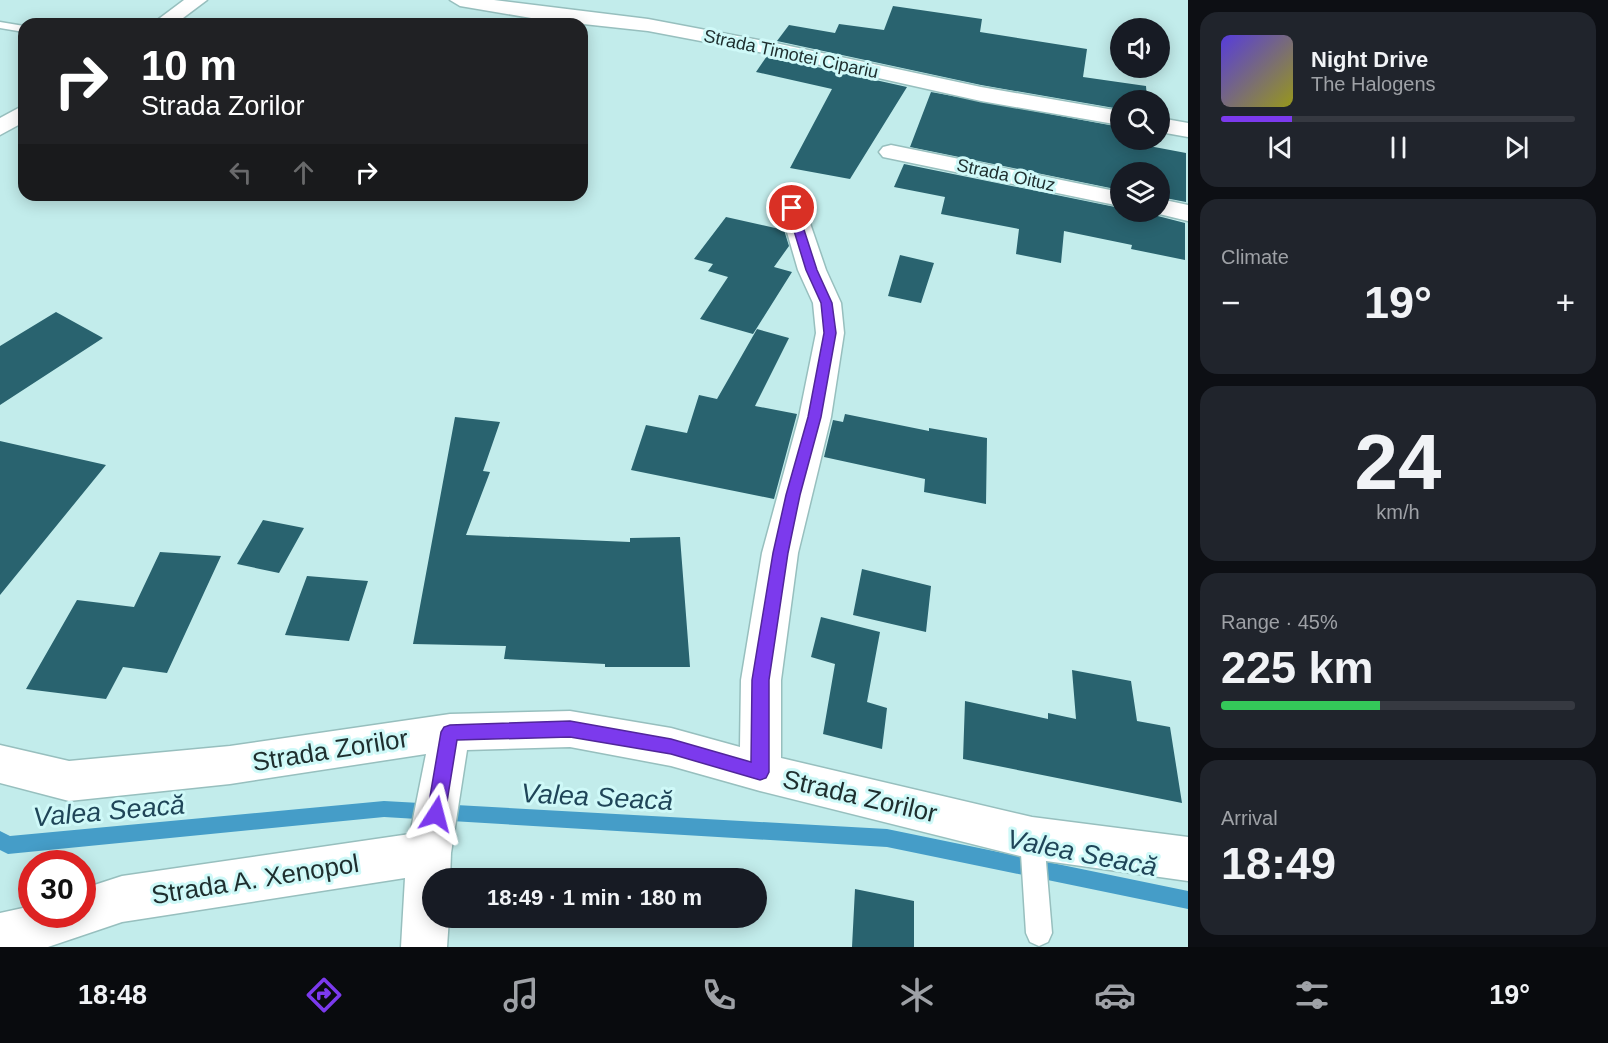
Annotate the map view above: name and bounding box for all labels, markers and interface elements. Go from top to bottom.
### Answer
map controls [1110,18,1170,222]
button: sound [1110,18,1170,78]
street label: Strada Timotei Cipariu [702,26,880,82]
icon: right [42,42,120,120]
text: 10 m [141,42,237,89]
text: Night Drive [1311,47,1428,72]
text: The Halogens [1311,73,1436,95]
button: search [1110,90,1170,150]
text: Strada Zorilor [141,91,305,121]
icon: previous [1264,131,1297,164]
icon: pause [1382,131,1415,164]
icon: next [1500,131,1533,164]
street label: Strada Oituz [955,155,1057,195]
icon: left [224,156,257,189]
icon: ahead [287,156,320,189]
icon: right [350,156,383,189]
button: layers [1110,162,1170,222]
pin [766,182,817,233]
icon: arrive [775,191,808,224]
text: Climate [1221,246,1289,268]
text: 19° [1364,277,1432,328]
text: − [1221,284,1240,321]
text: + [1556,284,1575,321]
text: 24 [1355,418,1441,506]
text: km/h [1376,501,1420,523]
text: Range · 45% [1221,611,1338,633]
text: 225 km [1221,642,1374,693]
street label: Strada Zorilor [250,723,410,777]
street label: Strada Zorilor [780,764,940,828]
water label: Valea Seacă [520,778,674,816]
position arrow [404,782,468,846]
water label: Valea Seacă [32,789,186,833]
text: Arrival [1221,807,1278,829]
water label: Valea Seacă [1004,824,1160,882]
text: 18:49 [1221,838,1336,889]
street label: Strada A. Xenopol [149,848,361,910]
speed limit sign: 30 [18,850,96,928]
text: 18:49 · 1 min · 180 m [487,885,702,910]
icon: directions [303,974,345,1016]
icon: music [500,974,542,1016]
icon: phone [698,974,740,1016]
icon: climate [896,974,938,1016]
icon: car [1094,974,1136,1016]
icon: filters [1291,974,1333,1016]
text: 18:48 [78,980,147,1010]
text: 19° [1489,980,1530,1010]

